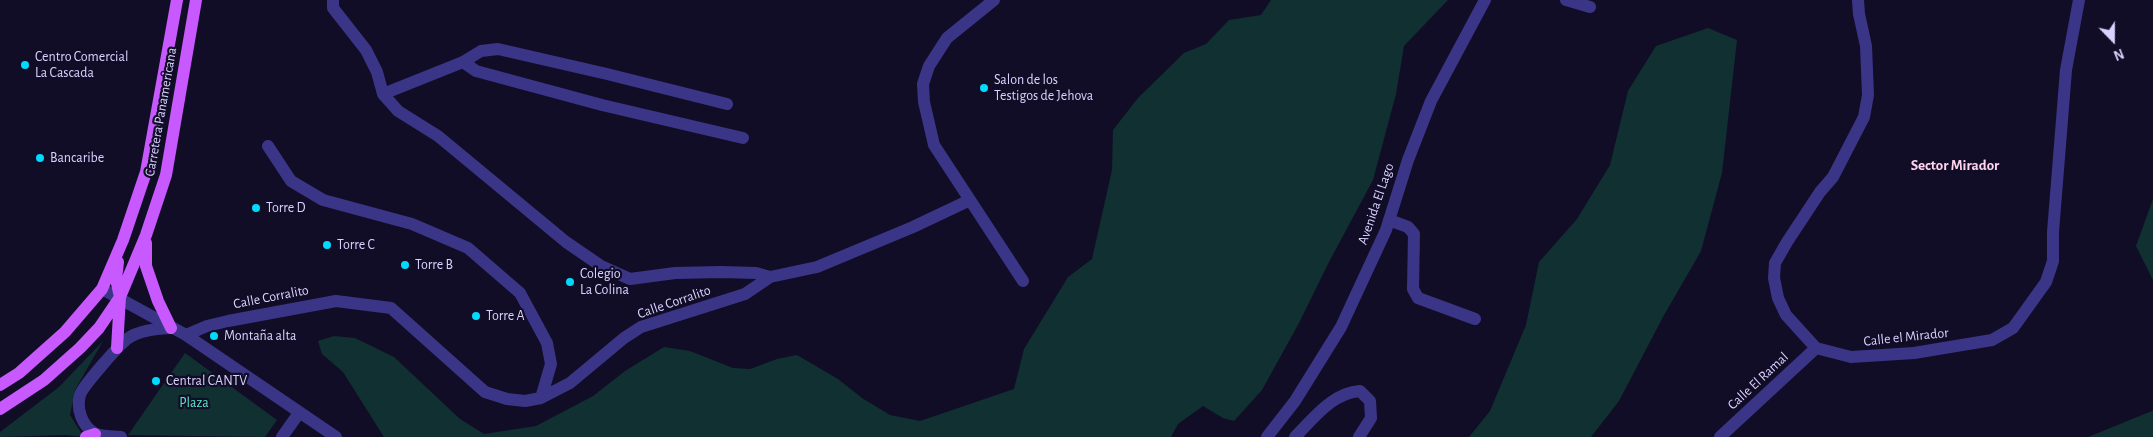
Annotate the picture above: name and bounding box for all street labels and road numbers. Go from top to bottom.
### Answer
street label: Carretera Panamericana [141,46,181,178]
street label: Avenida El Lago [1354,161,1398,247]
street label: Calle Corralito [232,281,310,313]
street label: Calle Corralito [635,282,713,322]
street label: Calle el Mirador [1863,324,1949,350]
street label: Calle El Ramal [1724,349,1792,413]

